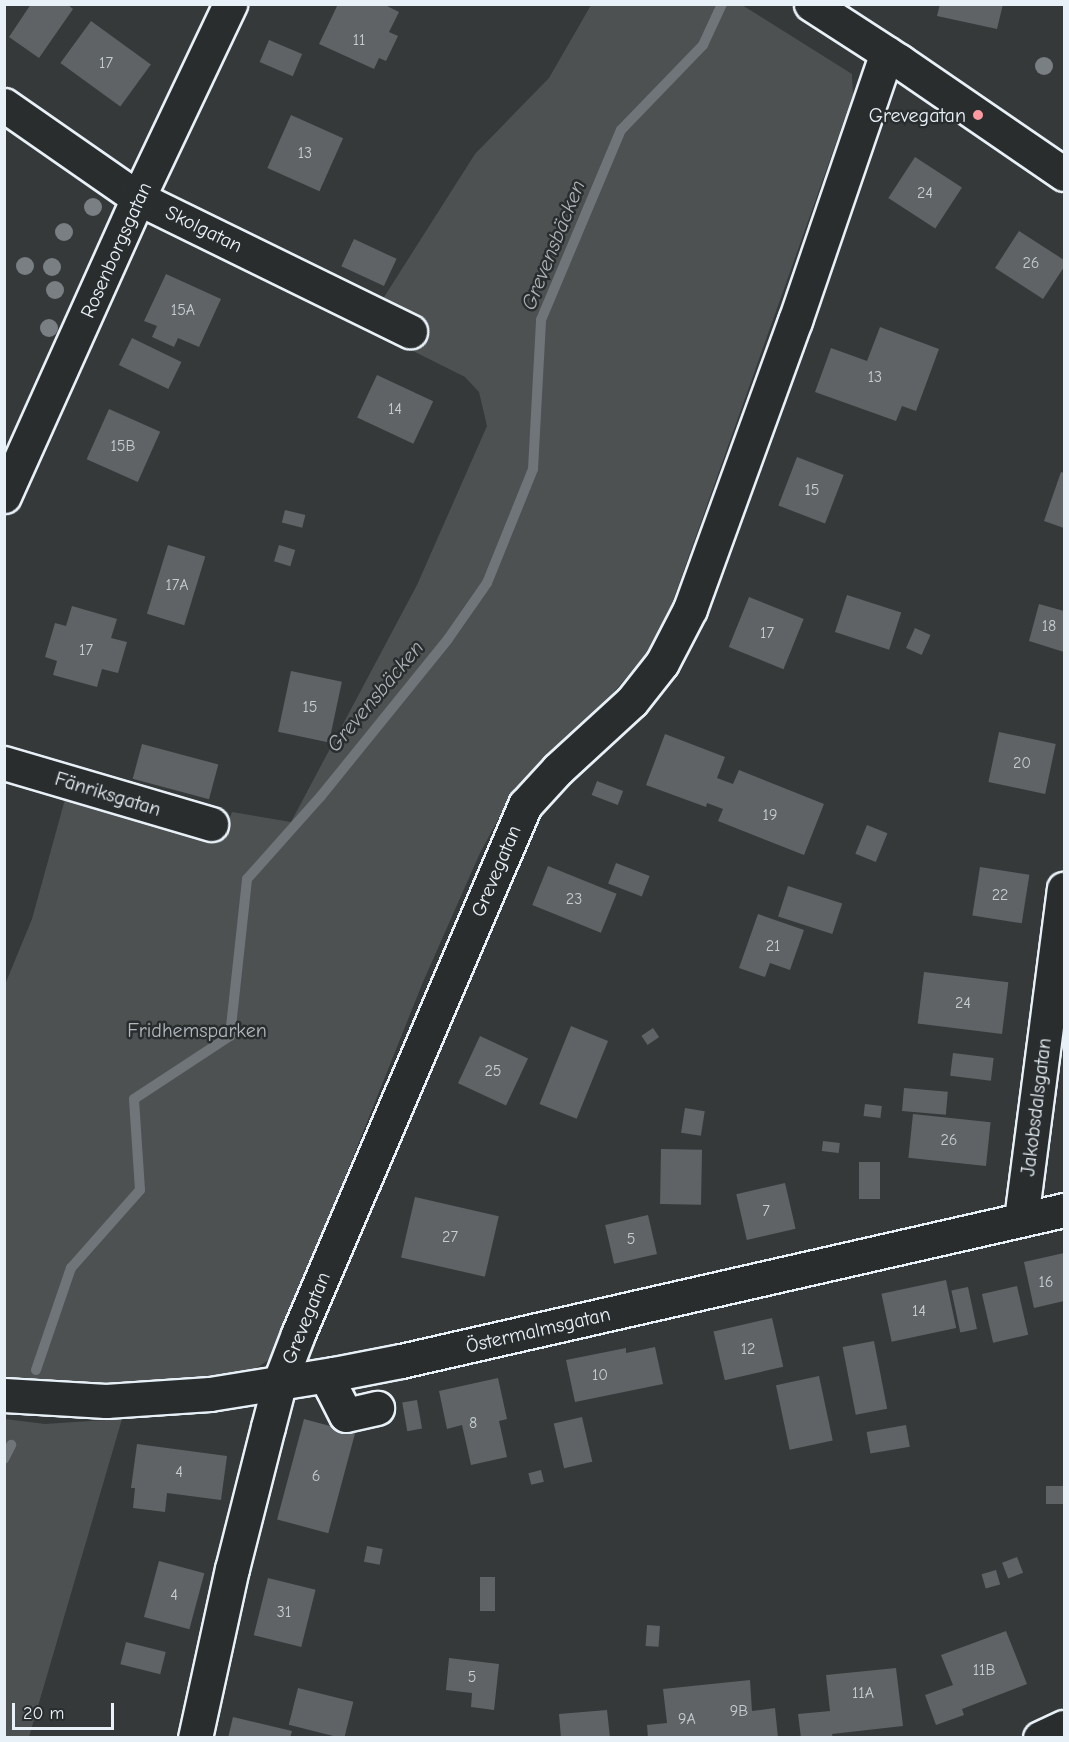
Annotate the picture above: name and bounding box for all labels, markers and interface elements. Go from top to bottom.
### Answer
house number: 11 [353,30,365,50]
house number: 17 [99,53,113,73]
place label: Grevegatan [869,103,966,127]
marker: Grevegatan [971,108,985,122]
house number: 13 [298,143,312,163]
water label: Grevensbäcken [516,176,590,314]
street label: Rosenborgsgatan [75,178,157,322]
house number: 24 [917,183,933,203]
street label: Skolgatan [162,200,246,258]
house number: 26 [1022,253,1040,273]
house number: 15A [171,300,195,320]
house number: 13 [868,367,882,387]
house number: 14 [388,399,402,419]
house number: 15B [111,436,135,456]
house number: 15 [804,480,820,500]
house number: 17A [165,575,189,595]
house number: 18 [1042,616,1056,636]
house number: 17 [760,623,774,643]
water label: Grevensbäcken [321,635,429,757]
house number: 17 [79,640,93,660]
house number: 15 [302,697,318,717]
house number: 20 [1013,753,1031,773]
street label: Fänriksgatan [52,766,164,822]
house number: 19 [763,805,777,825]
street label: Grevegatan [466,822,526,920]
house number: 22 [992,885,1008,905]
house number: 23 [566,889,582,909]
house number: 21 [766,936,780,956]
house number: 24 [955,993,971,1013]
park label: Fridhemsparken [127,1018,267,1042]
street label: Jakobsdalsgatan [1016,1036,1056,1178]
house number: 25 [484,1061,502,1081]
house number: 26 [940,1130,958,1150]
house number: 7 [762,1201,770,1221]
house number: 27 [442,1227,458,1247]
house number: 5 [627,1229,635,1249]
street label: Grevegatan [277,1268,335,1368]
house number: 16 [1038,1272,1054,1292]
house number: 14 [912,1301,926,1321]
street label: Östermalmsgatan [463,1302,613,1358]
house number: 12 [741,1339,755,1359]
house number: 10 [592,1365,608,1385]
house number: 8 [469,1413,477,1433]
house number: 4 [175,1462,183,1482]
house number: 6 [312,1466,320,1486]
house number: 4 [170,1585,178,1605]
house number: 31 [277,1602,291,1622]
house number: 11B [973,1660,995,1680]
house number: 5 [468,1667,476,1687]
house number: 11A [852,1683,874,1703]
scale bar [15,1691,117,1729]
house number: 9B [730,1701,748,1721]
text: 20 m [23,1703,64,1724]
house number: 9A [678,1709,696,1729]

